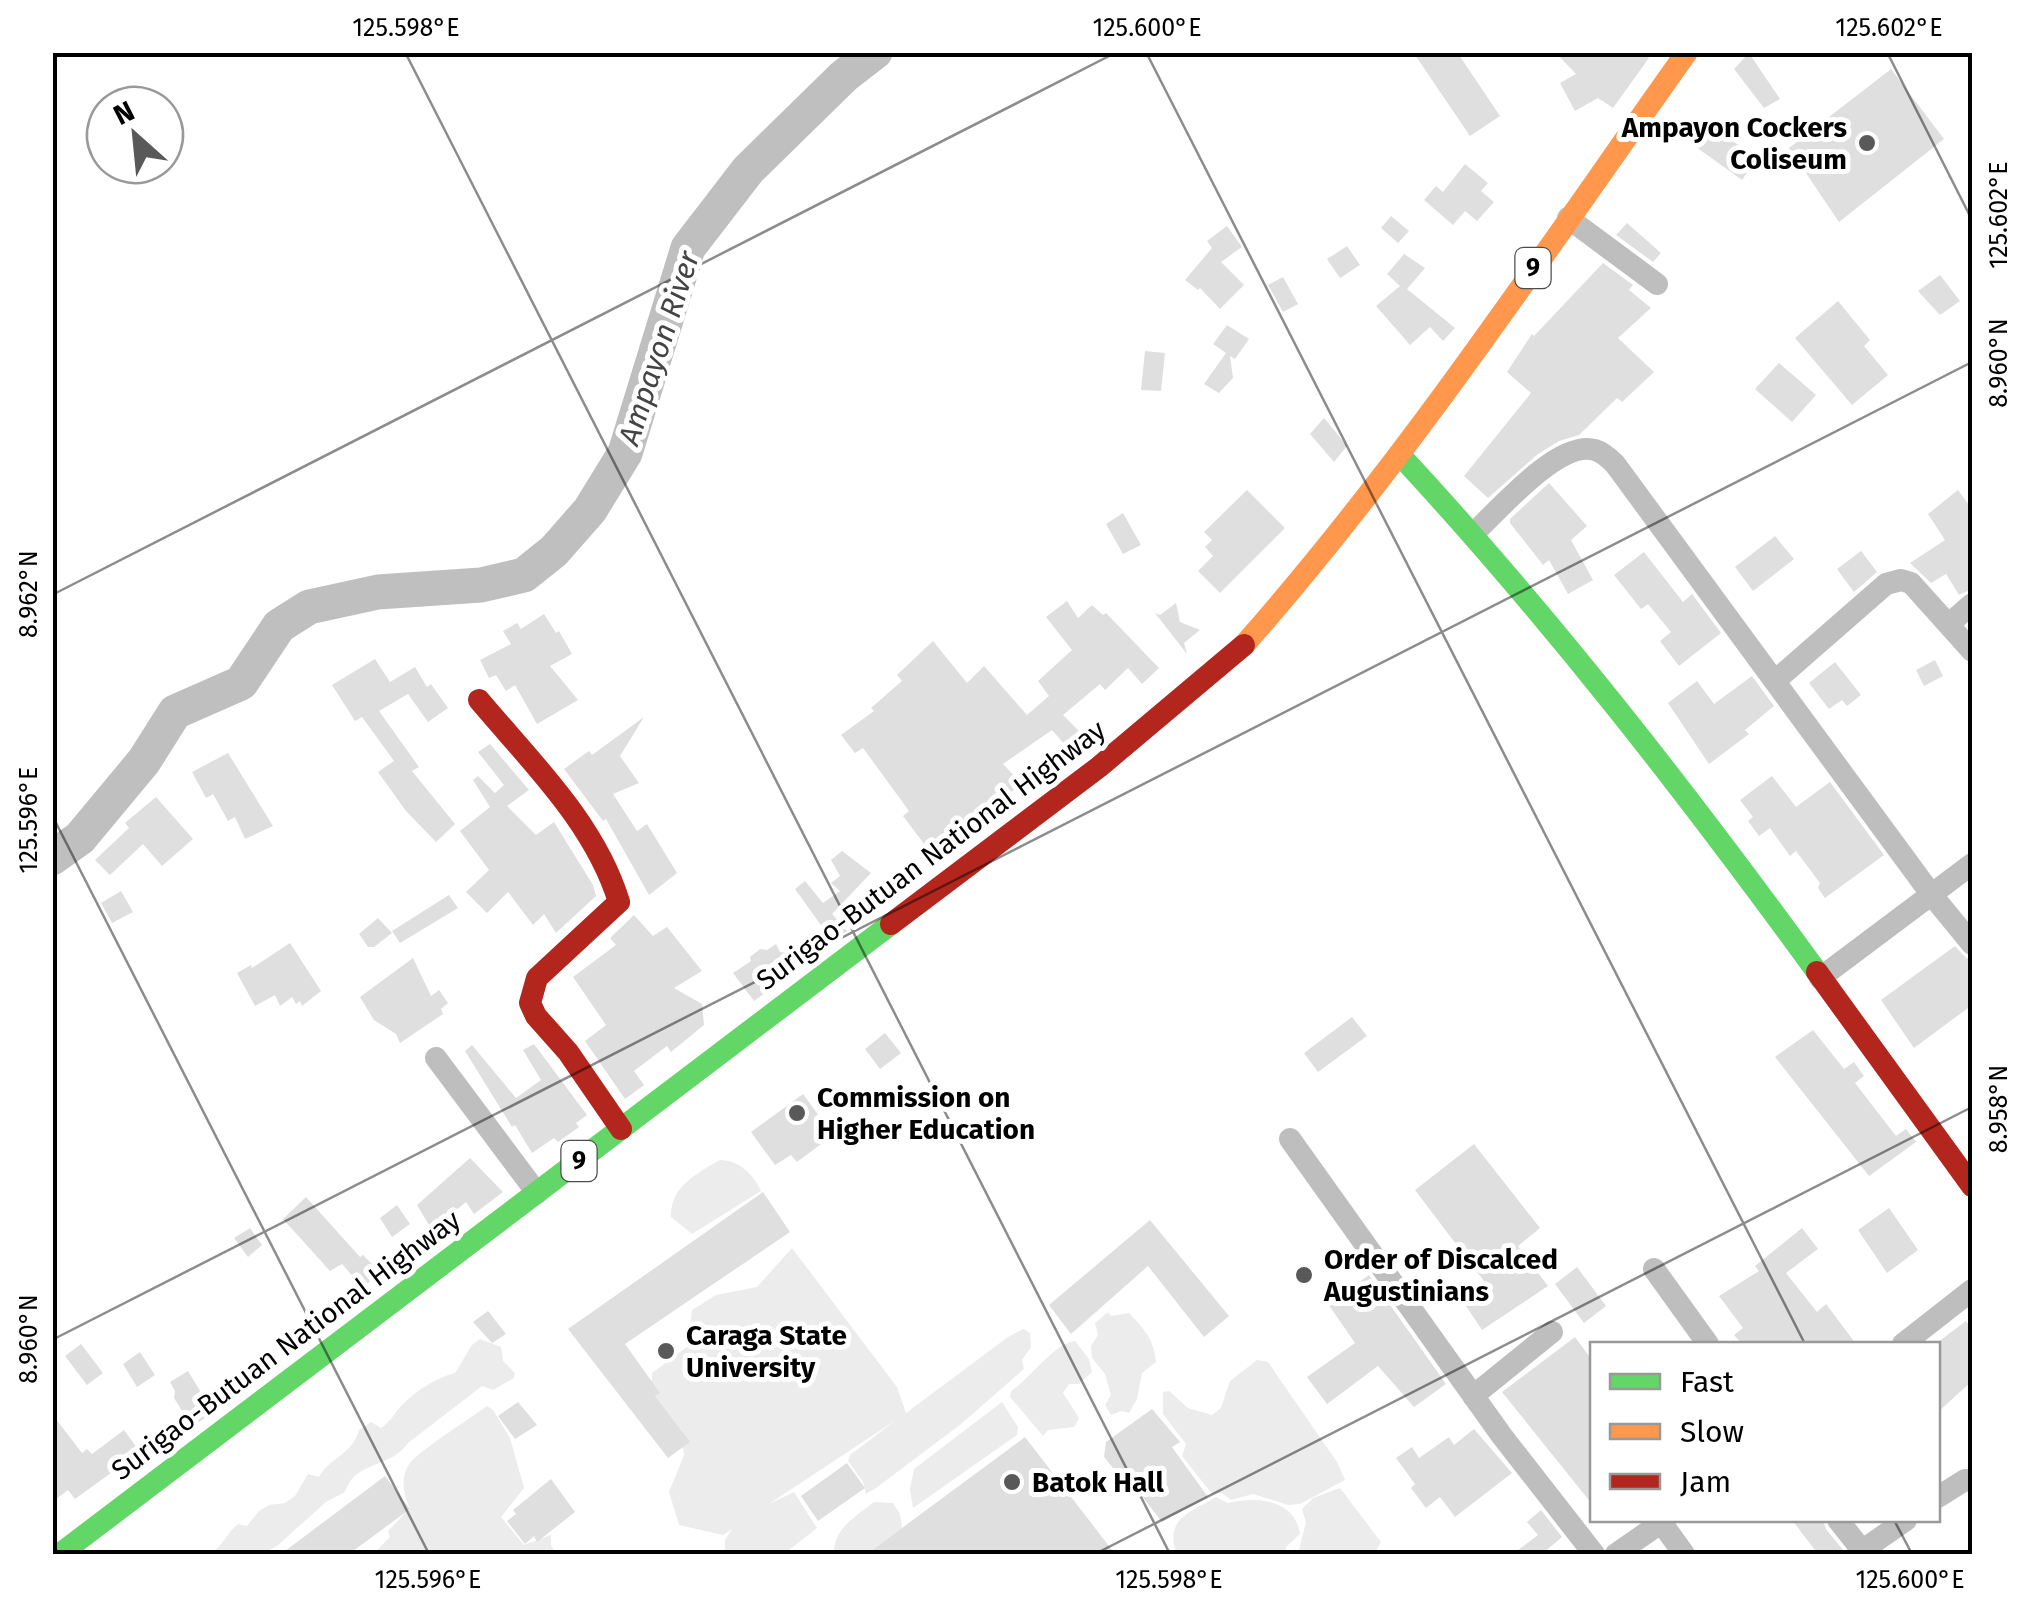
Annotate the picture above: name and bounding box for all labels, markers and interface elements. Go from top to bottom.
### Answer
text: 125.598°E [352,13,460,43]
text: 125.600°E [1092,13,1202,43]
text: 125.602°E [1835,13,1943,43]
north arrow [85,85,185,185]
text: N [108,94,140,132]
place label: Ampayon Cockers Coliseum [1621,111,1847,176]
marker: Ampayon Cockers Coliseum [1856,132,1878,154]
text: 125.602°E [1984,161,2014,269]
water label: Ampayon River [610,245,708,450]
road number: 9 [1516,248,1550,288]
text: 8.960°N [1984,318,2014,408]
text: 8.962°N [14,550,44,638]
street label: Surigao-Butuan National Highway [750,713,1112,997]
text: 125.596°E [14,767,44,873]
text: 8.958°N [1984,1065,2014,1153]
place label: Commission on Higher Education [817,1081,1035,1146]
marker: Commission on Higher Education [786,1102,808,1124]
road number: 9 [562,1141,596,1181]
street label: Surigao-Butuan National Highway [105,1203,467,1487]
place label: Order of Discalced Augustinians [1323,1243,1558,1308]
marker: Order of Discalced Augustinians [1293,1264,1315,1286]
text: 8.960°N [14,1294,44,1384]
place label: Caraga State University [686,1319,847,1384]
marker: Caraga State University [655,1340,677,1362]
legend [1590,1342,1940,1522]
text: Fast [1680,1364,1734,1400]
text: Slow [1680,1414,1744,1450]
text: Jam [1680,1464,1731,1500]
place label: Batok Hall [1032,1466,1164,1499]
marker: Batok Hall [1001,1471,1023,1493]
text: 125.596°E [375,1565,481,1595]
text: 125.598°E [1115,1565,1223,1595]
text: 125.600°E [1855,1565,1965,1595]

